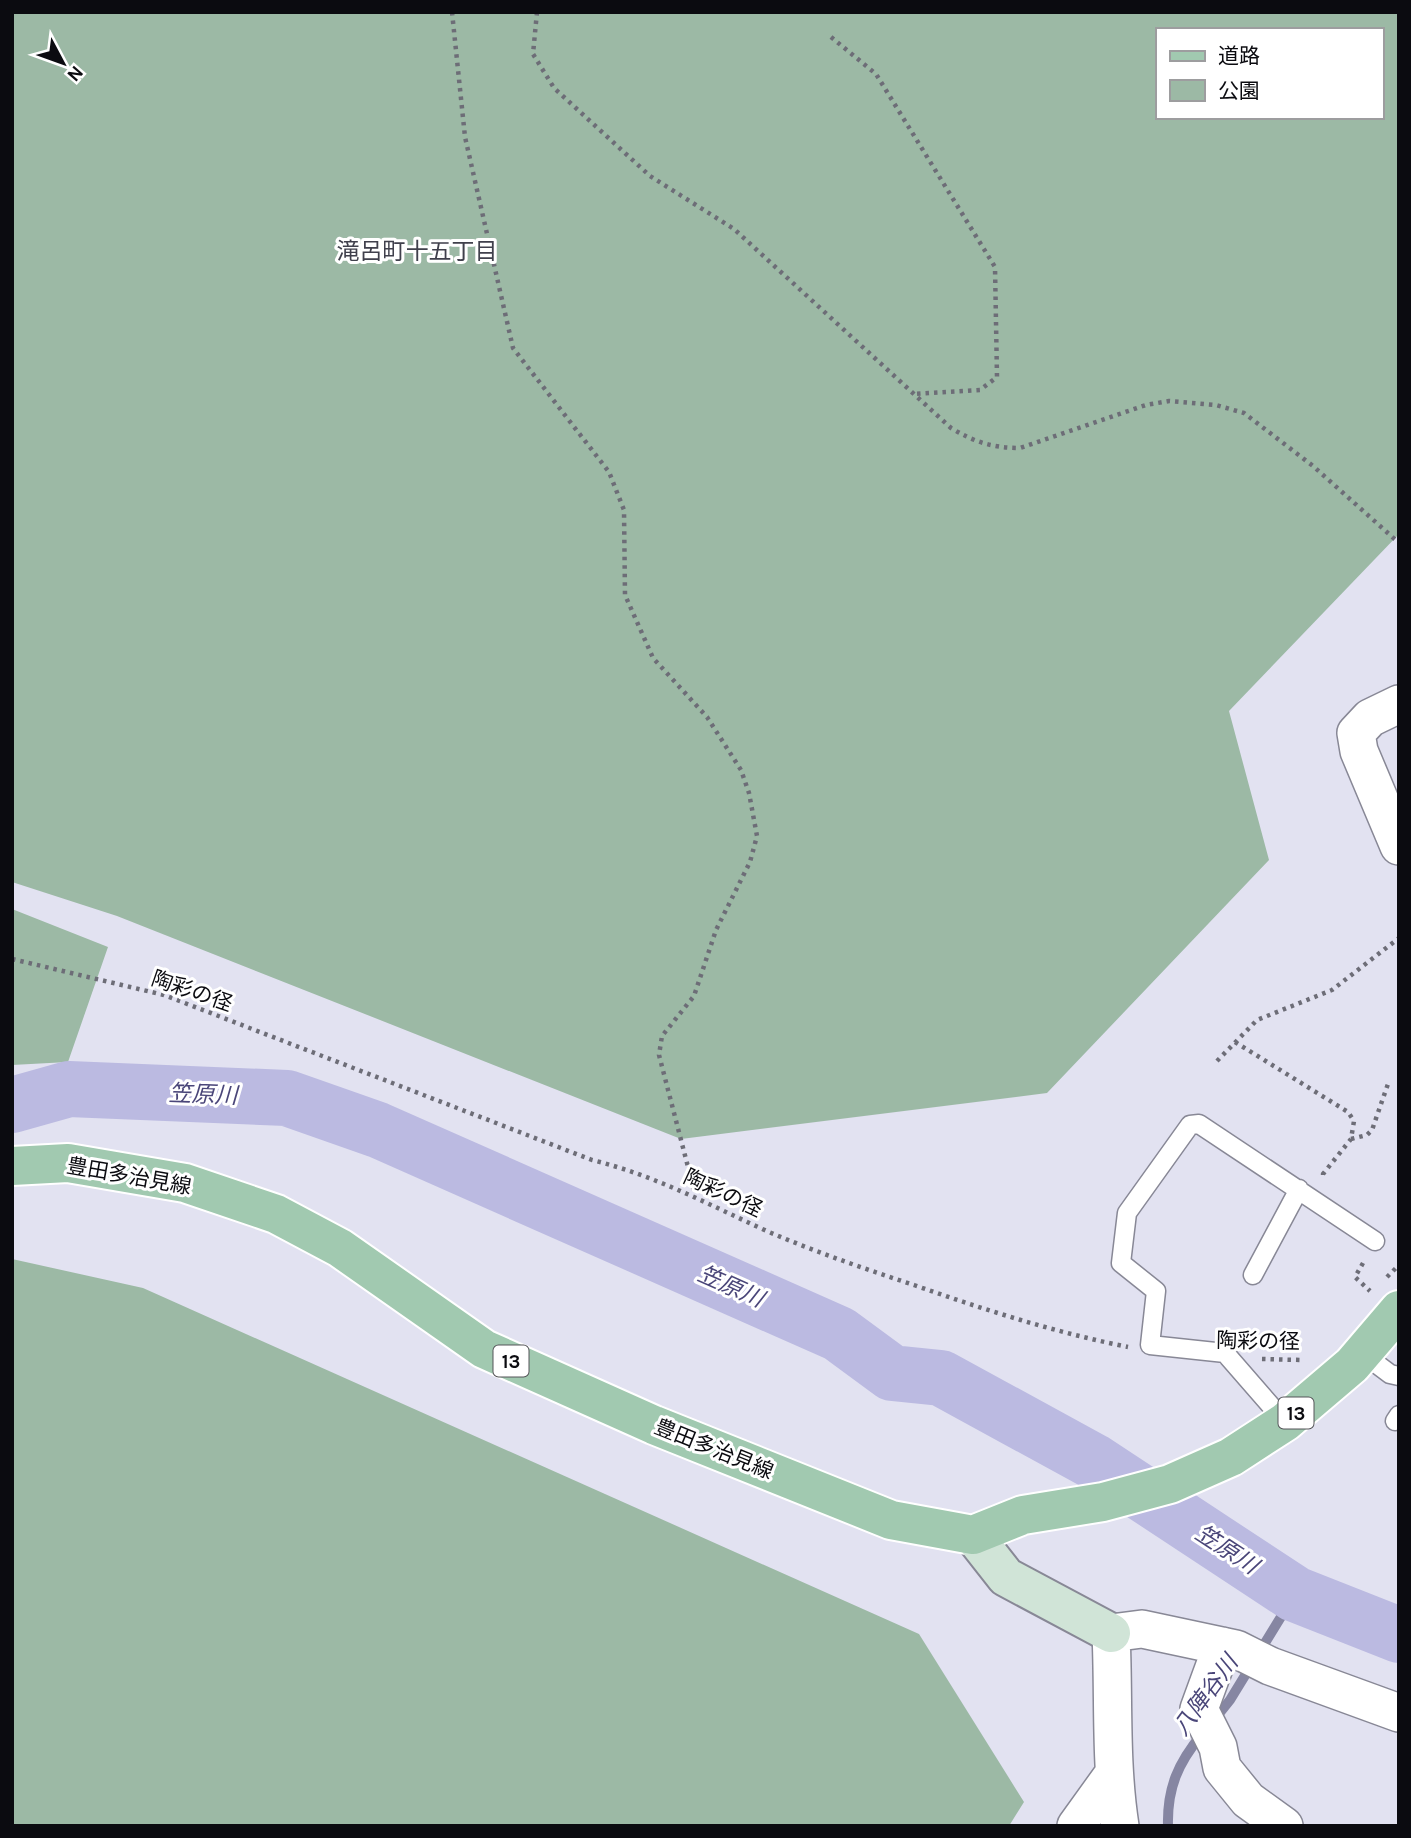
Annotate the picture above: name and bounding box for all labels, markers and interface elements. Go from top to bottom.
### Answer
north arrow [28,28,98,98]
legend [1156,28,1383,119]
text: 道路 [1218,44,1260,68]
text: N [62,61,88,86]
text: 公園 [1218,79,1260,103]
district label: 滝呂町十五丁目 [337,238,498,265]
street label: 陶彩の径 [148,966,236,1016]
water label: 笠原川 [168,1080,241,1109]
street label: 豊田多治見線 [65,1153,193,1199]
street label: 陶彩の径 [680,1164,766,1222]
water label: 笠原川 [694,1260,771,1314]
street label: 陶彩の径 [1216,1328,1300,1354]
road number: 13 [494,1345,528,1376]
road number: 13 [1278,1398,1314,1428]
street label: 豊田多治見線 [651,1414,777,1484]
water label: 笠原川 [1190,1519,1266,1581]
water label: 八陣谷川 [1167,1648,1245,1740]

